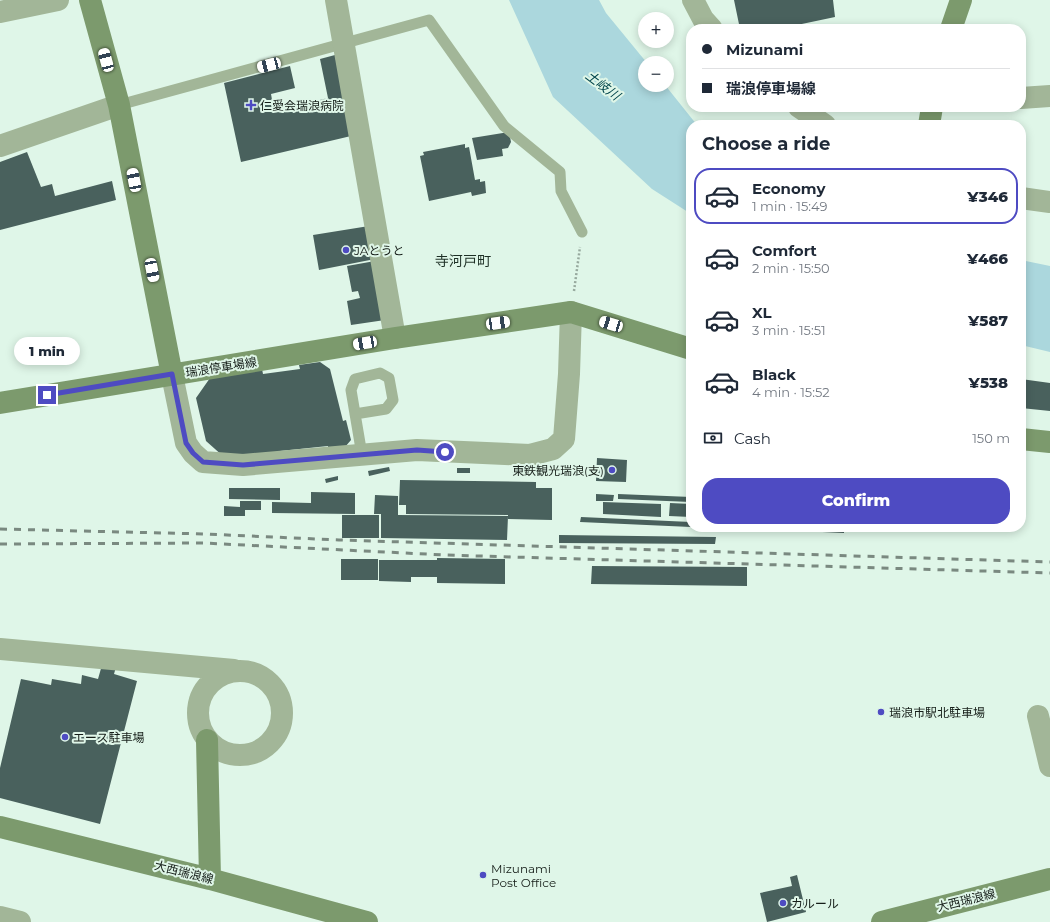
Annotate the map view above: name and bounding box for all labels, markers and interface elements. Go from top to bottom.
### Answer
map controls [638,12,674,92]
button: + [638,12,674,48]
text: Mizunami [726,40,803,59]
car [97,47,115,73]
car [256,56,282,74]
button: − [638,56,674,92]
water label: 土岐川 [583,67,625,104]
text: 瑞浪停車場線 [726,79,816,98]
place label: 仁愛会瑞浪病院 [260,98,344,113]
marker: 仁愛会瑞浪病院 [245,99,257,111]
text: Choose a ride [702,133,830,155]
car [126,167,142,193]
icon: car [704,178,740,214]
text: Economy [752,179,825,198]
text: ¥346 [967,187,1008,206]
text: 1 min · 15:49 [752,198,827,214]
icon: car [704,240,740,276]
text: Comfort [752,241,817,260]
place label: JAとうと [353,243,404,258]
marker: JAとうと [341,245,351,255]
text: ¥466 [967,249,1008,268]
district label: 寺河戸町 [435,252,491,270]
car [144,257,160,283]
text: 2 min · 15:50 [752,260,830,276]
icon: car [704,302,740,338]
text: XL [752,303,771,322]
text: ¥587 [968,311,1008,330]
car [485,315,511,331]
car [598,315,624,333]
text: 3 min · 15:51 [752,322,826,338]
car [352,335,378,351]
callout: 1 min [14,337,80,365]
text: 1 min [29,343,65,359]
street label: 瑞浪停車場線 [184,354,258,380]
icon: car [704,364,740,400]
text: Black [752,365,796,384]
text: ¥538 [969,373,1008,392]
text: 4 min · 15:52 [752,384,830,400]
route end [38,386,56,404]
icon: cash [702,427,724,449]
text: Cash [734,429,771,448]
text: 150 m [972,430,1010,446]
route start [436,443,454,461]
place label: 東鉄観光瑞浪(支) [512,463,604,478]
marker: 東鉄観光瑞浪(支) [607,465,617,475]
button: Confirm [702,478,1010,524]
place label: 瑞浪市駅北駐車場 [889,705,985,720]
marker: 瑞浪市駅北駐車場 [876,707,886,717]
place label: エース駐車場 [73,730,144,745]
marker: エース駐車場 [60,732,70,742]
street label: 大西瑞浪線 [153,857,215,887]
place label: Mizunami Post Office [491,861,556,890]
marker: Mizunami Post Office [478,870,488,880]
street label: 大西瑞浪線 [935,885,997,915]
place label: カルール [791,896,839,911]
marker: カルール [778,898,788,908]

